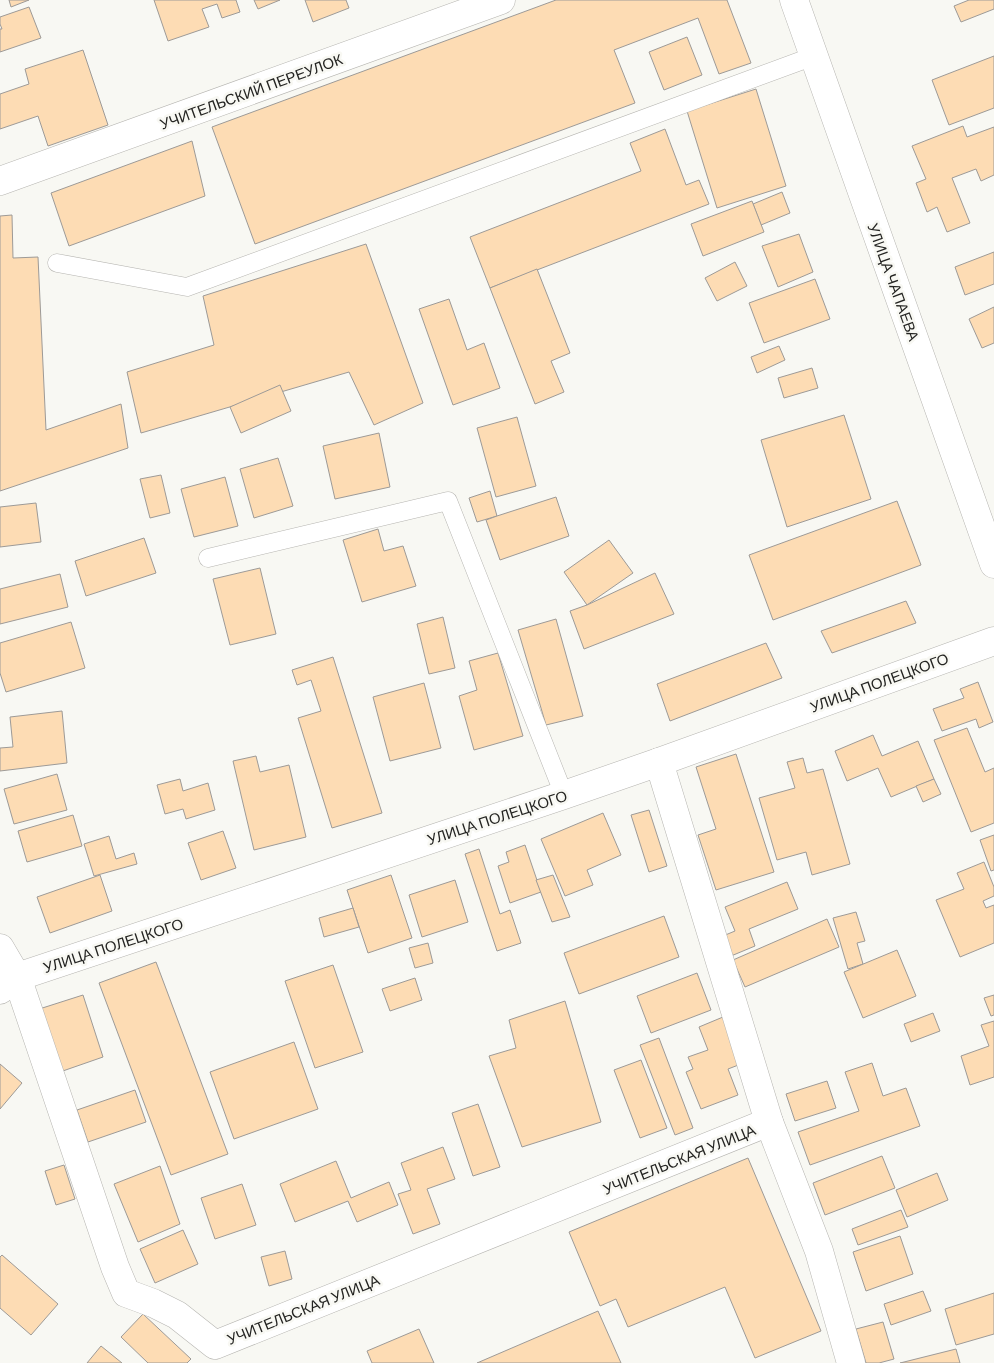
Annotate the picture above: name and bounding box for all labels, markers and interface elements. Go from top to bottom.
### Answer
street label: УЧИТЕЛЬСКИЙ ПЕРЕУЛОК [157,49,345,132]
street label: УЛИЦА ЧАПАЕВА [864,221,924,343]
street label: УЛИЦА ПОЛЕЦКОГО [807,649,951,715]
street label: УЛИЦА ПОЛЕЦКОГО [425,786,569,848]
street label: УЛИЦА ПОЛЕЦКОГО [41,914,185,976]
street label: УЧИТЕЛЬСКАЯ УЛИЦА [600,1120,758,1198]
street label: УЧИТЕЛЬСКАЯ УЛИЦА [224,1270,382,1348]

